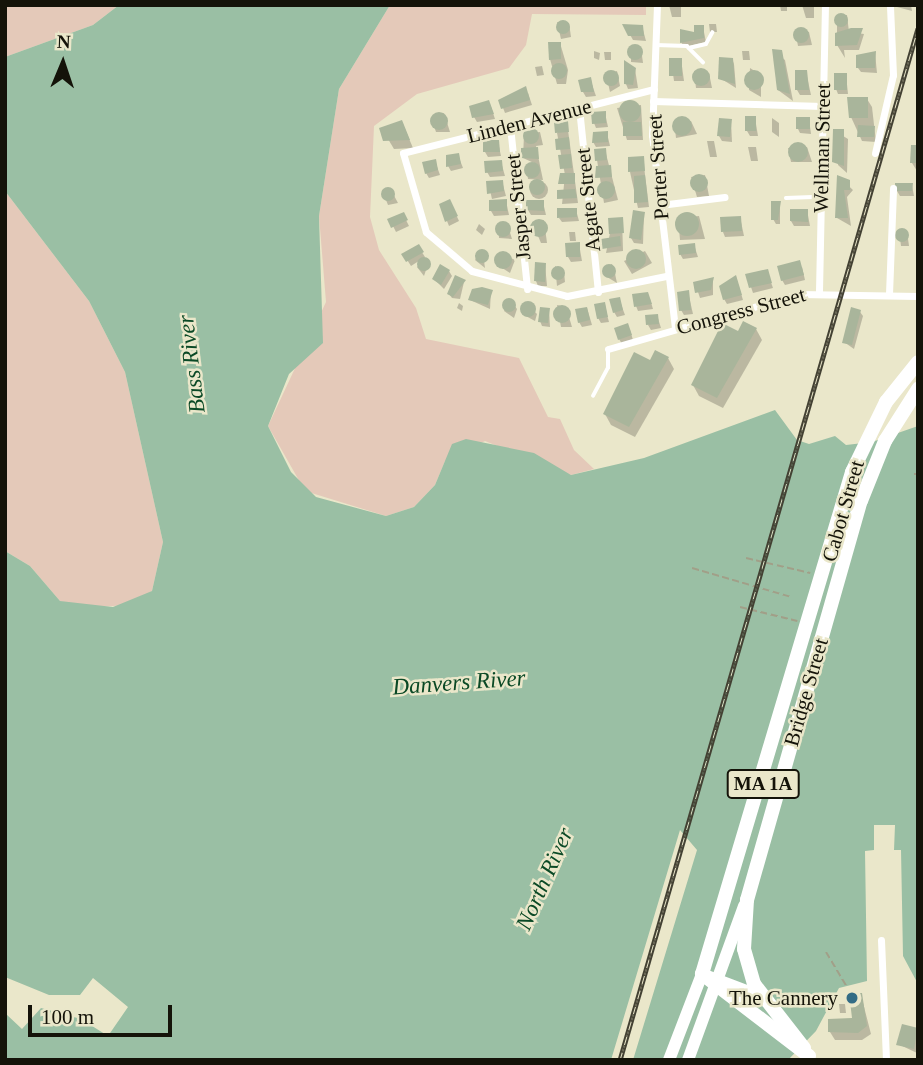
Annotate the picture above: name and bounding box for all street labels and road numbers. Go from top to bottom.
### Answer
street label: Wellman Street [808,83,836,213]
street label: Linden Avenue [464,93,594,149]
street label: Porter Street [642,113,674,221]
street label: Agate Street [570,147,606,253]
street label: Jasper Street [500,153,536,261]
street label: Congress Street [674,282,808,340]
street label: Cabot Street [817,457,869,565]
street label: Bridge Street [779,635,833,749]
road number: MA 1A [724,768,802,800]

